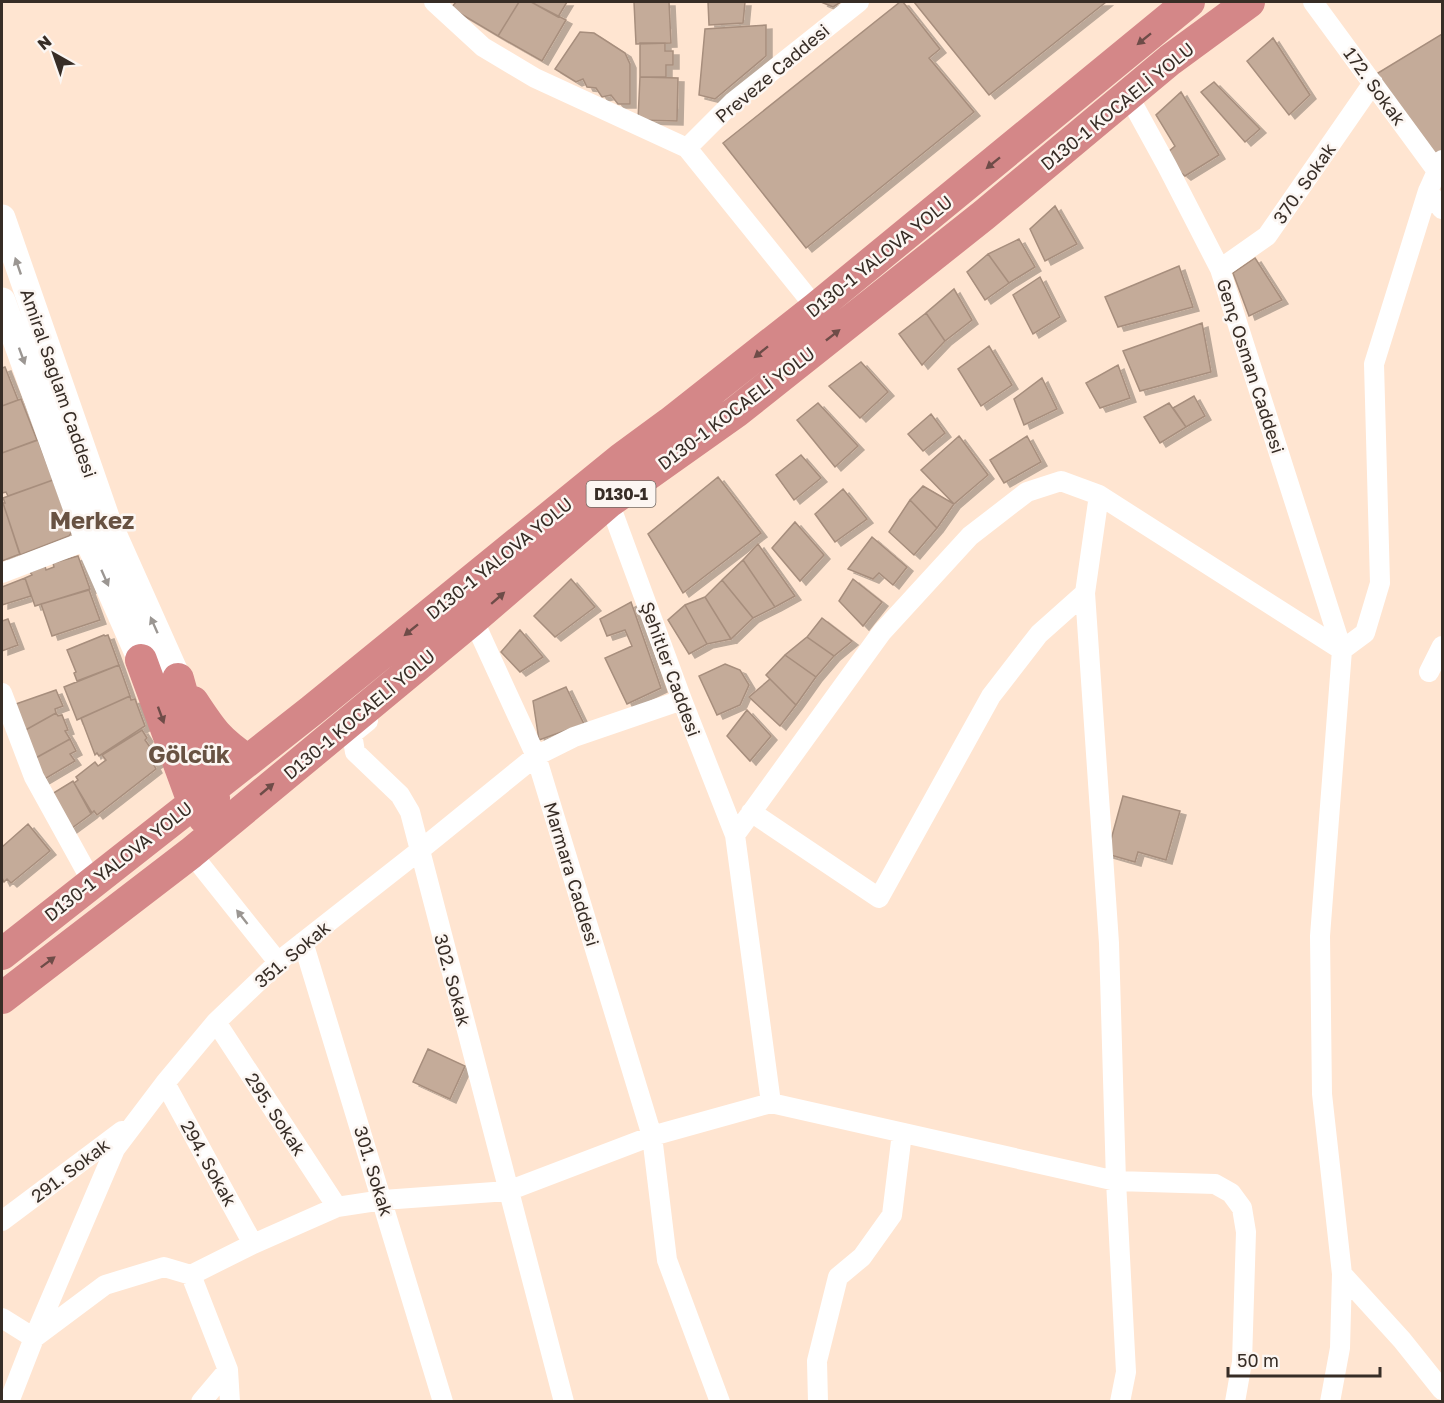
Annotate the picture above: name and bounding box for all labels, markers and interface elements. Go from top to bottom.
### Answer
street label: Preveze Caddesi [710,19,834,127]
north arrow [24,24,84,84]
text: N [33,31,55,54]
one-way arrow [1136,32,1152,45]
street label: D130-1 KOCAELİ YOLU [1036,37,1198,175]
street label: 172. Sokak [1339,43,1411,129]
street label: 370. Sokak [1268,138,1340,228]
one-way arrow [985,156,1001,169]
street label: D130-1 YALOVA YOLU [802,190,956,322]
one-way arrow [13,257,23,275]
street label: Genç Osman Caddesi [1212,276,1290,456]
street label: Amiral Sağlam Caddesi [16,286,102,480]
one-way arrow [825,330,840,342]
street label: D130-1 KOCAELİ YOLU [653,342,819,474]
one-way arrow [754,345,769,358]
one-way arrow [17,347,27,365]
road number: D130-1 [586,481,656,507]
street label: D130-1 YALOVA YOLU [422,492,576,624]
district label: Merkez [50,505,134,534]
one-way arrow [100,569,110,587]
one-way arrow [490,592,505,605]
street label: Şehitler Caddesi [636,599,706,739]
one-way arrow [150,617,159,634]
one-way arrow [403,623,418,635]
street label: D130-1 KOCAELİ YOLU [279,644,439,784]
one-way arrow [157,706,167,724]
district label: Gölcük [148,739,230,768]
one-way arrow [259,783,275,796]
street label: D130-1 YALOVA YOLU [40,796,196,926]
street label: Marmara Caddesi [540,799,604,949]
one-way arrow [236,909,248,924]
street label: 351. Sokak [250,916,334,992]
street label: 302. Sokak [430,931,476,1029]
one-way arrow [40,956,56,968]
street label: 295. Sokak [241,1068,311,1160]
street label: 294. Sokak [176,1116,242,1210]
street label: 301. Sokak [350,1123,398,1219]
street label: 291. Sokak [26,1133,114,1207]
scale bar [1228,1340,1380,1378]
text: 50 m [1237,1349,1279,1371]

